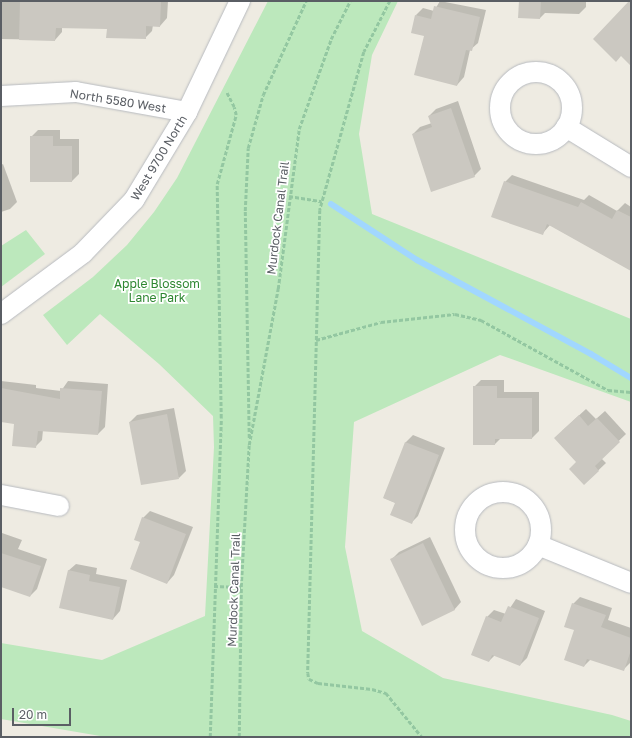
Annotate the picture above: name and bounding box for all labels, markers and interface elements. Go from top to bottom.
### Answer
street label: North 5580 West [69,86,167,116]
street label: West 9700 North [128,113,190,203]
street label: Murdock Canal Trail [264,161,292,275]
park label: Apple Blossom Lane Park [114,277,200,305]
street label: Murdock Canal Trail [225,533,243,647]
scale bar [14,700,73,726]
text: 20 m [19,707,47,722]

